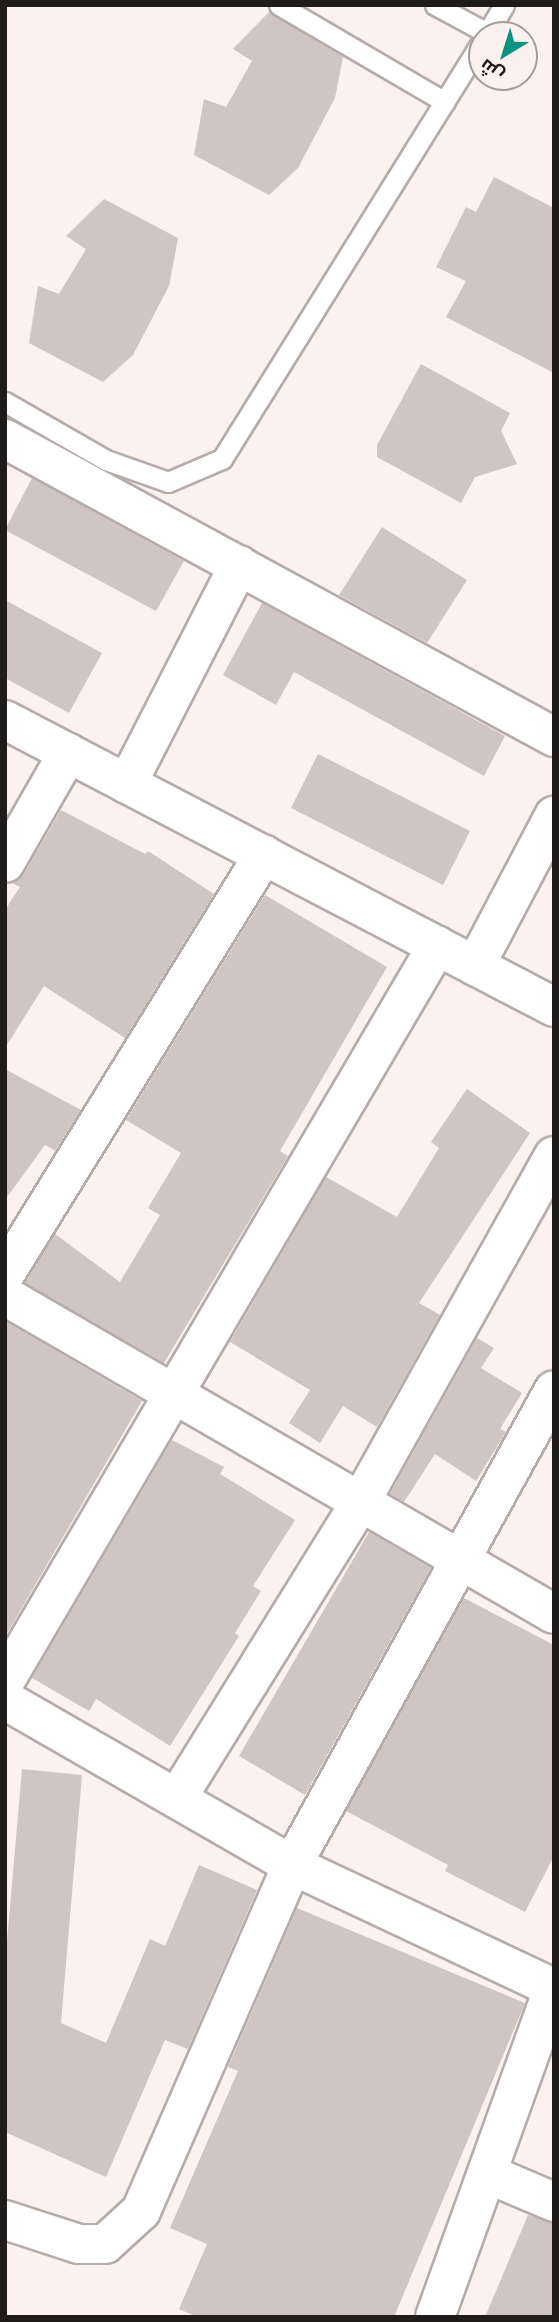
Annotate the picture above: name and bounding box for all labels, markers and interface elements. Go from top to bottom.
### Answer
north arrow [468,21,538,91]
text: ش [474,55,508,88]

